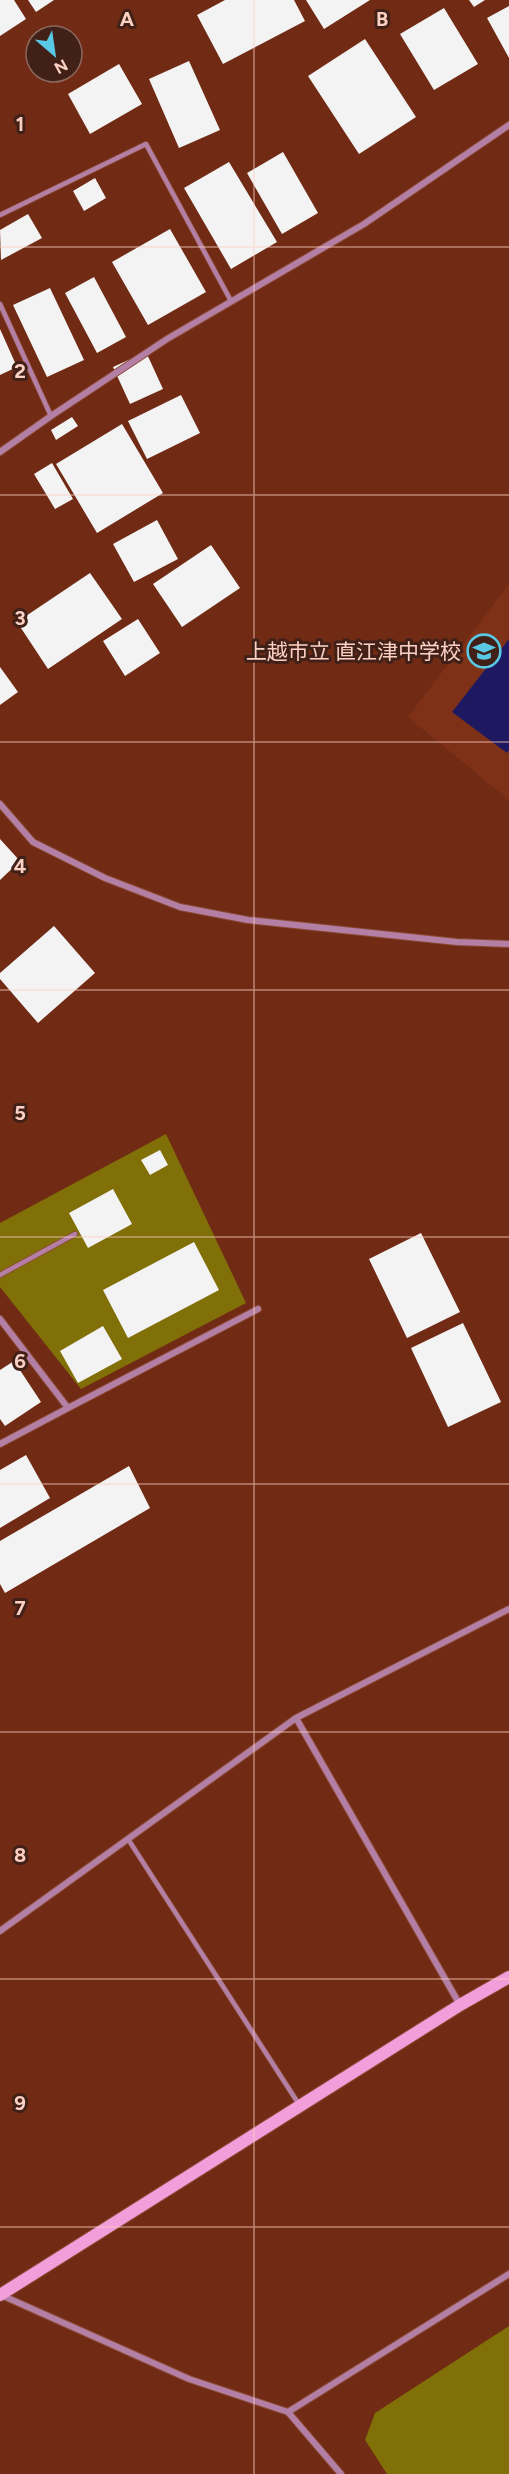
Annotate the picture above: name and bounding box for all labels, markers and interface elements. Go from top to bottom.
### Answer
text: A [120,7,135,31]
text: B [376,7,388,31]
north arrow [24,24,84,84]
text: N [51,55,71,78]
text: 1 [16,112,24,136]
text: 2 [14,359,26,383]
text: 3 [14,606,26,630]
school or university icon: 上越市立 直江津中学校 [466,633,502,669]
place label: 上越市立 直江津中学校 [246,639,461,664]
text: 4 [14,854,27,878]
text: 5 [14,1101,26,1125]
text: 6 [14,1349,26,1373]
text: 7 [14,1596,26,1620]
text: 8 [14,1843,26,1867]
text: 9 [14,2091,26,2115]

